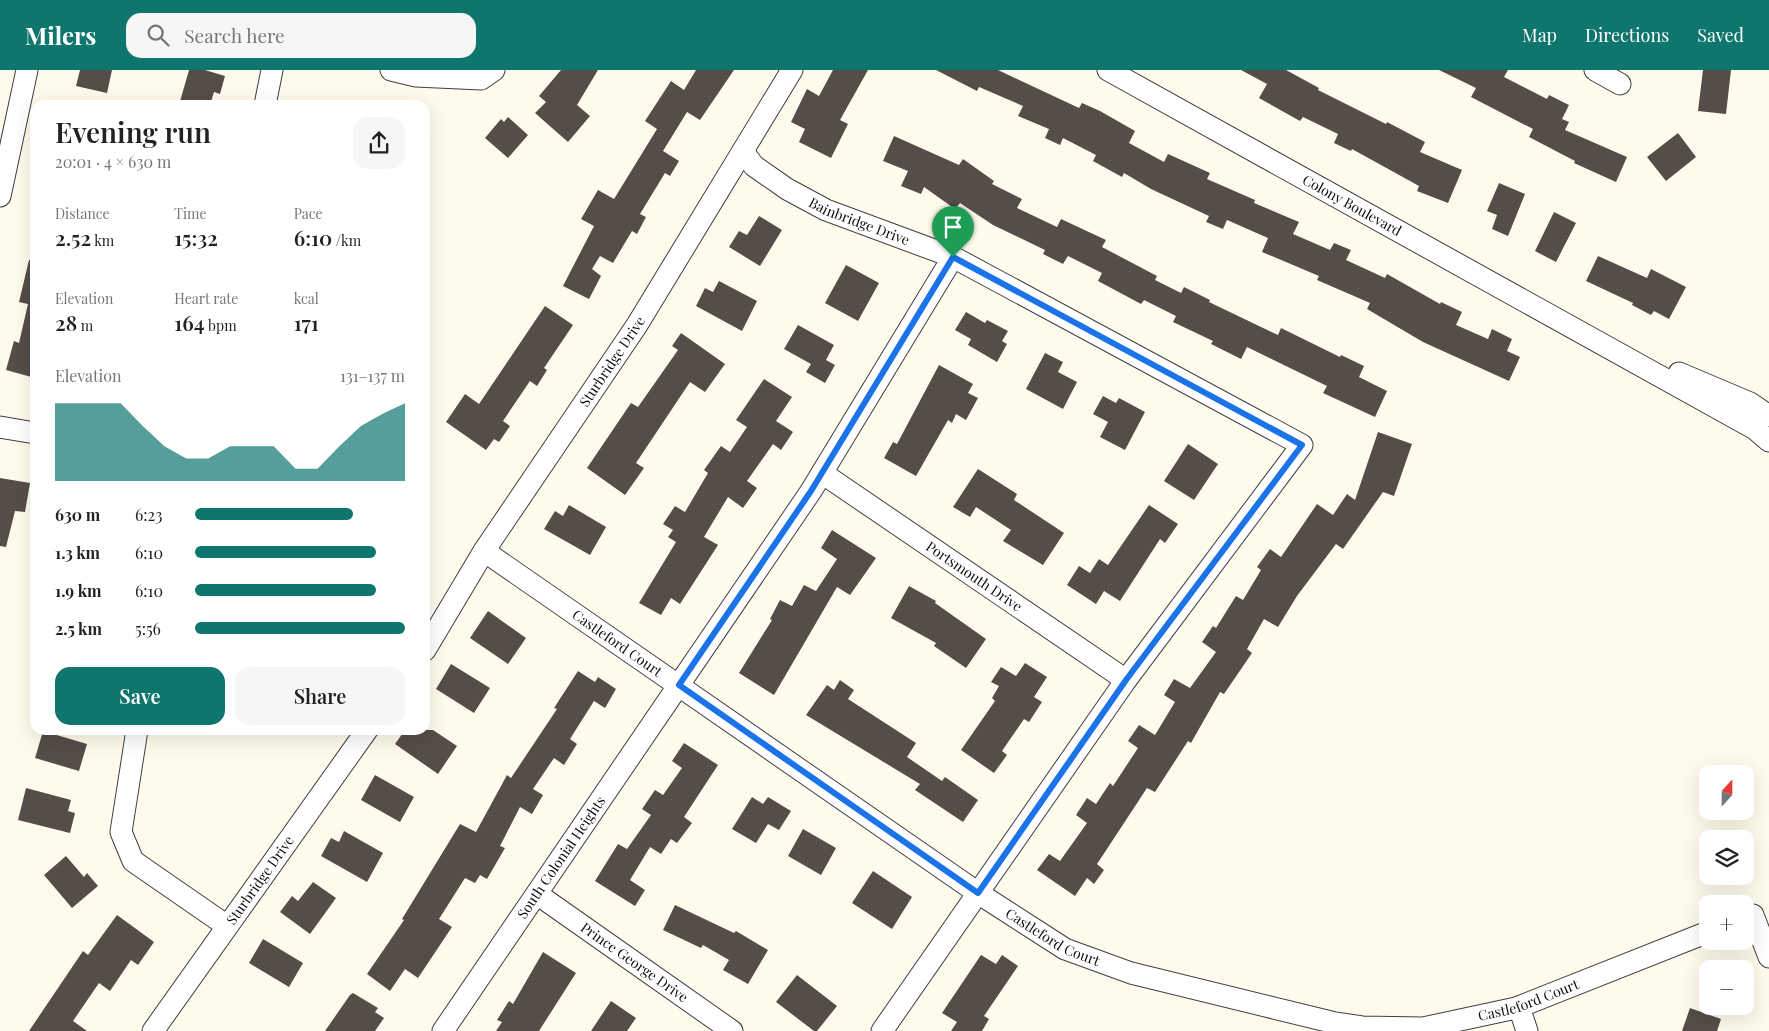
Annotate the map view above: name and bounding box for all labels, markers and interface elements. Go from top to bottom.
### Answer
search box [126,13,476,58]
text: Milers [25,19,96,51]
icon: search [144,21,172,49]
text: Search here [184,22,285,48]
text: Map [1522,23,1557,47]
text: Directions [1585,23,1669,47]
text: Saved [1697,23,1744,47]
text: Evening run [55,113,211,150]
button: share [353,117,405,169]
text: 20:01 · 4 × 630 m [55,151,171,172]
street label: Colony Boulevard [1299,170,1405,240]
street label: Bainbridge Drive [806,193,912,249]
text: Distance [55,204,110,223]
text: Time [174,204,207,223]
text: Pace [294,204,323,223]
pin [932,206,974,257]
icon: arrive [939,213,967,241]
text: 2.52 [55,223,91,251]
text: 15:32 [174,223,218,251]
text: 6:10 [294,223,332,251]
text: km [91,231,114,250]
text: /km [332,231,361,250]
text: Elevation [55,289,113,308]
text: Heart rate [174,289,238,308]
text: kcal [294,289,319,308]
text: 28 [55,308,77,336]
text: 164 [174,308,205,336]
text: 171 [294,308,319,336]
street label: Sturbridge Drive [574,313,649,410]
text: m [77,316,93,335]
text: bpm [205,316,237,335]
text: Elevation [55,365,122,386]
text: 131–137 m [340,365,405,386]
text: 630 m [55,504,100,525]
text: 6:23 [135,504,162,525]
street label: Portsmouth Drive [923,537,1026,616]
text: 1.3 km [55,542,100,563]
text: 6:10 [135,542,163,563]
text: 1.9 km [55,580,102,601]
text: 6:10 [135,580,163,601]
street label: Castleford Court [569,605,667,681]
text: 2.5 km [55,618,102,639]
text: 5:56 [135,618,161,639]
button: Save [55,667,225,725]
button: Share [235,667,405,725]
north arrow [1699,765,1754,820]
map controls [1699,765,1754,1015]
street label: South Colonial Heights [512,792,609,922]
button: layers [1699,830,1754,885]
street label: Sturbridge Drive [222,832,298,928]
button: + [1699,895,1754,950]
street label: Castleford Court [1002,903,1104,970]
street label: Prince George Drive [577,918,692,1006]
button: − [1699,960,1754,1015]
street label: Castleford Court [1476,974,1582,1025]

